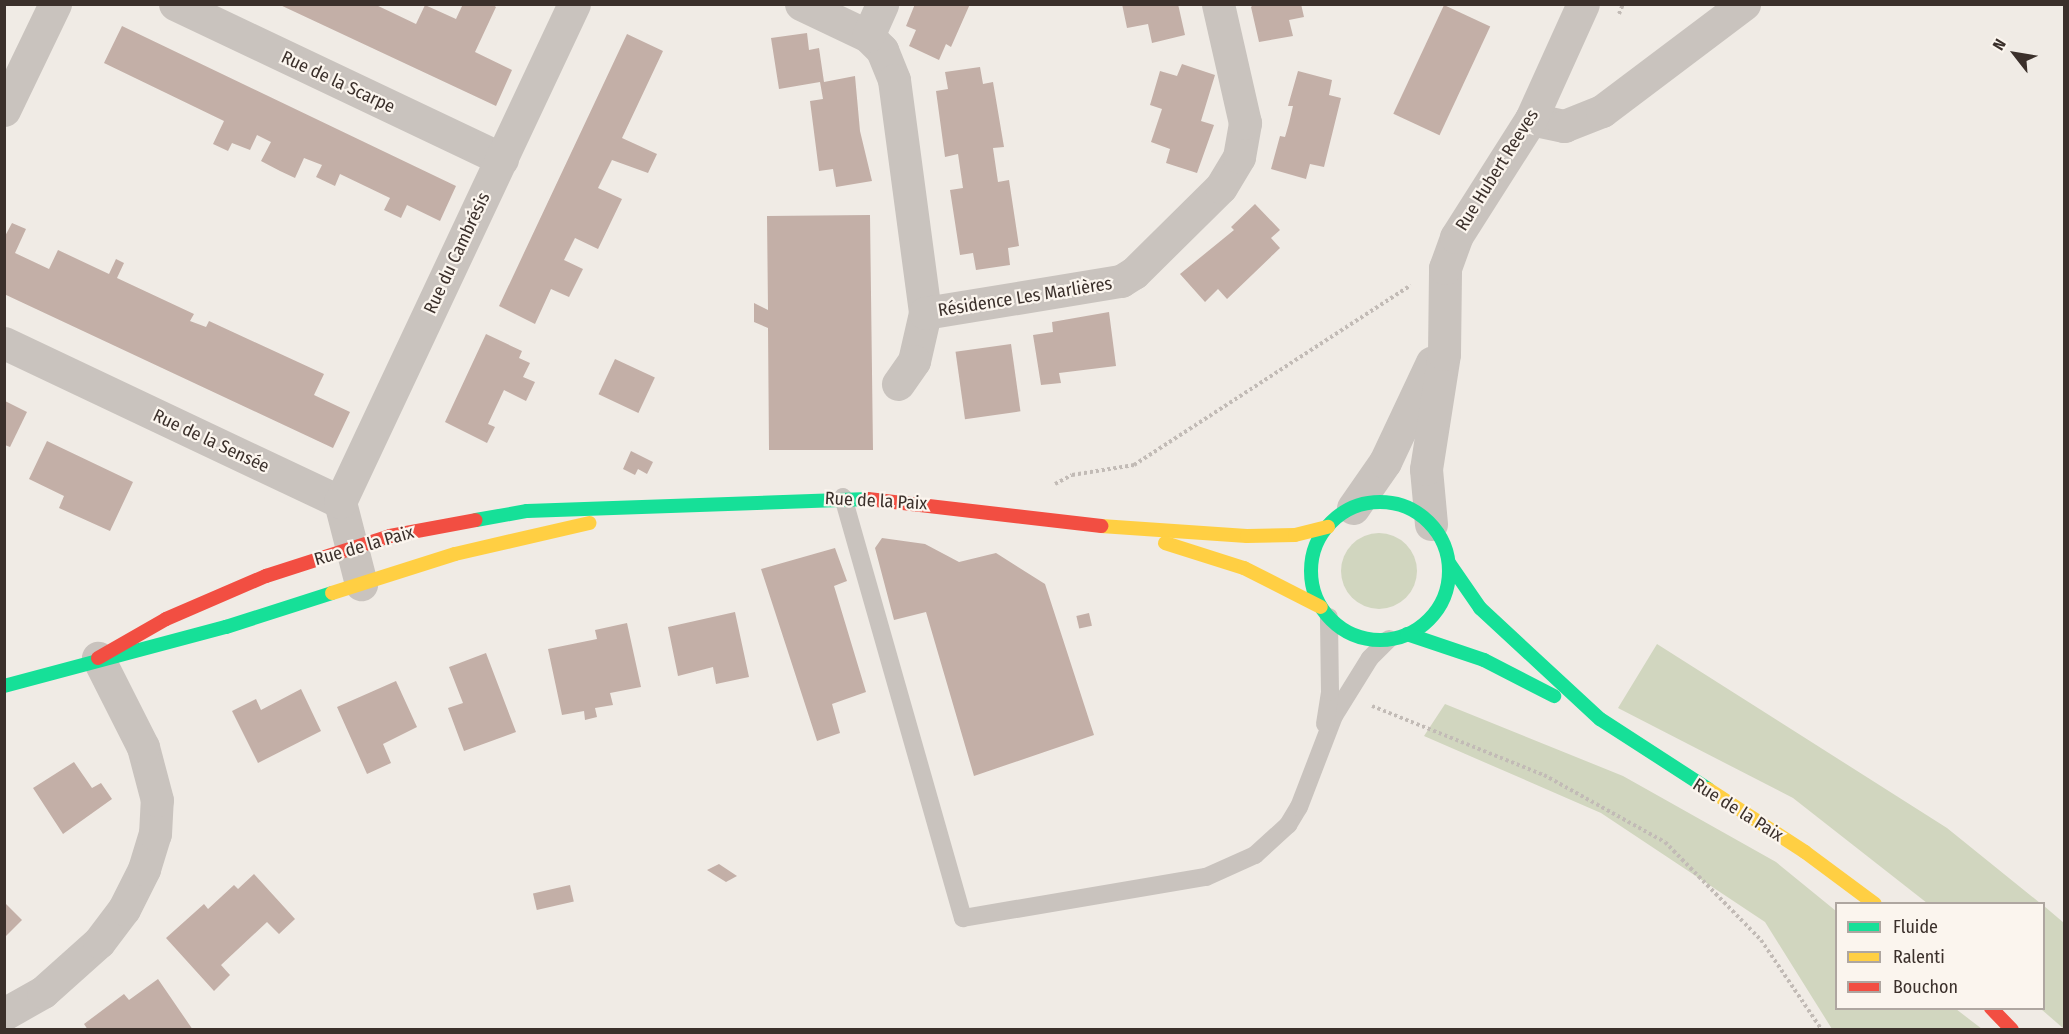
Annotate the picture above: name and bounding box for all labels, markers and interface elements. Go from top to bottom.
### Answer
north arrow [1985,24,2045,84]
text: N [1989,35,2010,53]
street label: Rue de la Scarpe [278,46,398,118]
street label: Rue Hubert Reeves [1451,105,1543,235]
street label: Rue du Cambrésis [419,189,495,317]
street label: Résidence Les Marlières [936,273,1114,321]
street label: Rue de la Sensée [150,405,272,477]
street label: Rue de la Paix [824,488,928,514]
street label: Rue de la Paix [312,521,416,571]
street label: Rue de la Paix [1689,774,1787,846]
legend [1835,902,2045,1010]
text: Fluide [1893,916,1938,938]
text: Ralenti [1893,946,1945,968]
text: Bouchon [1893,976,1958,998]

